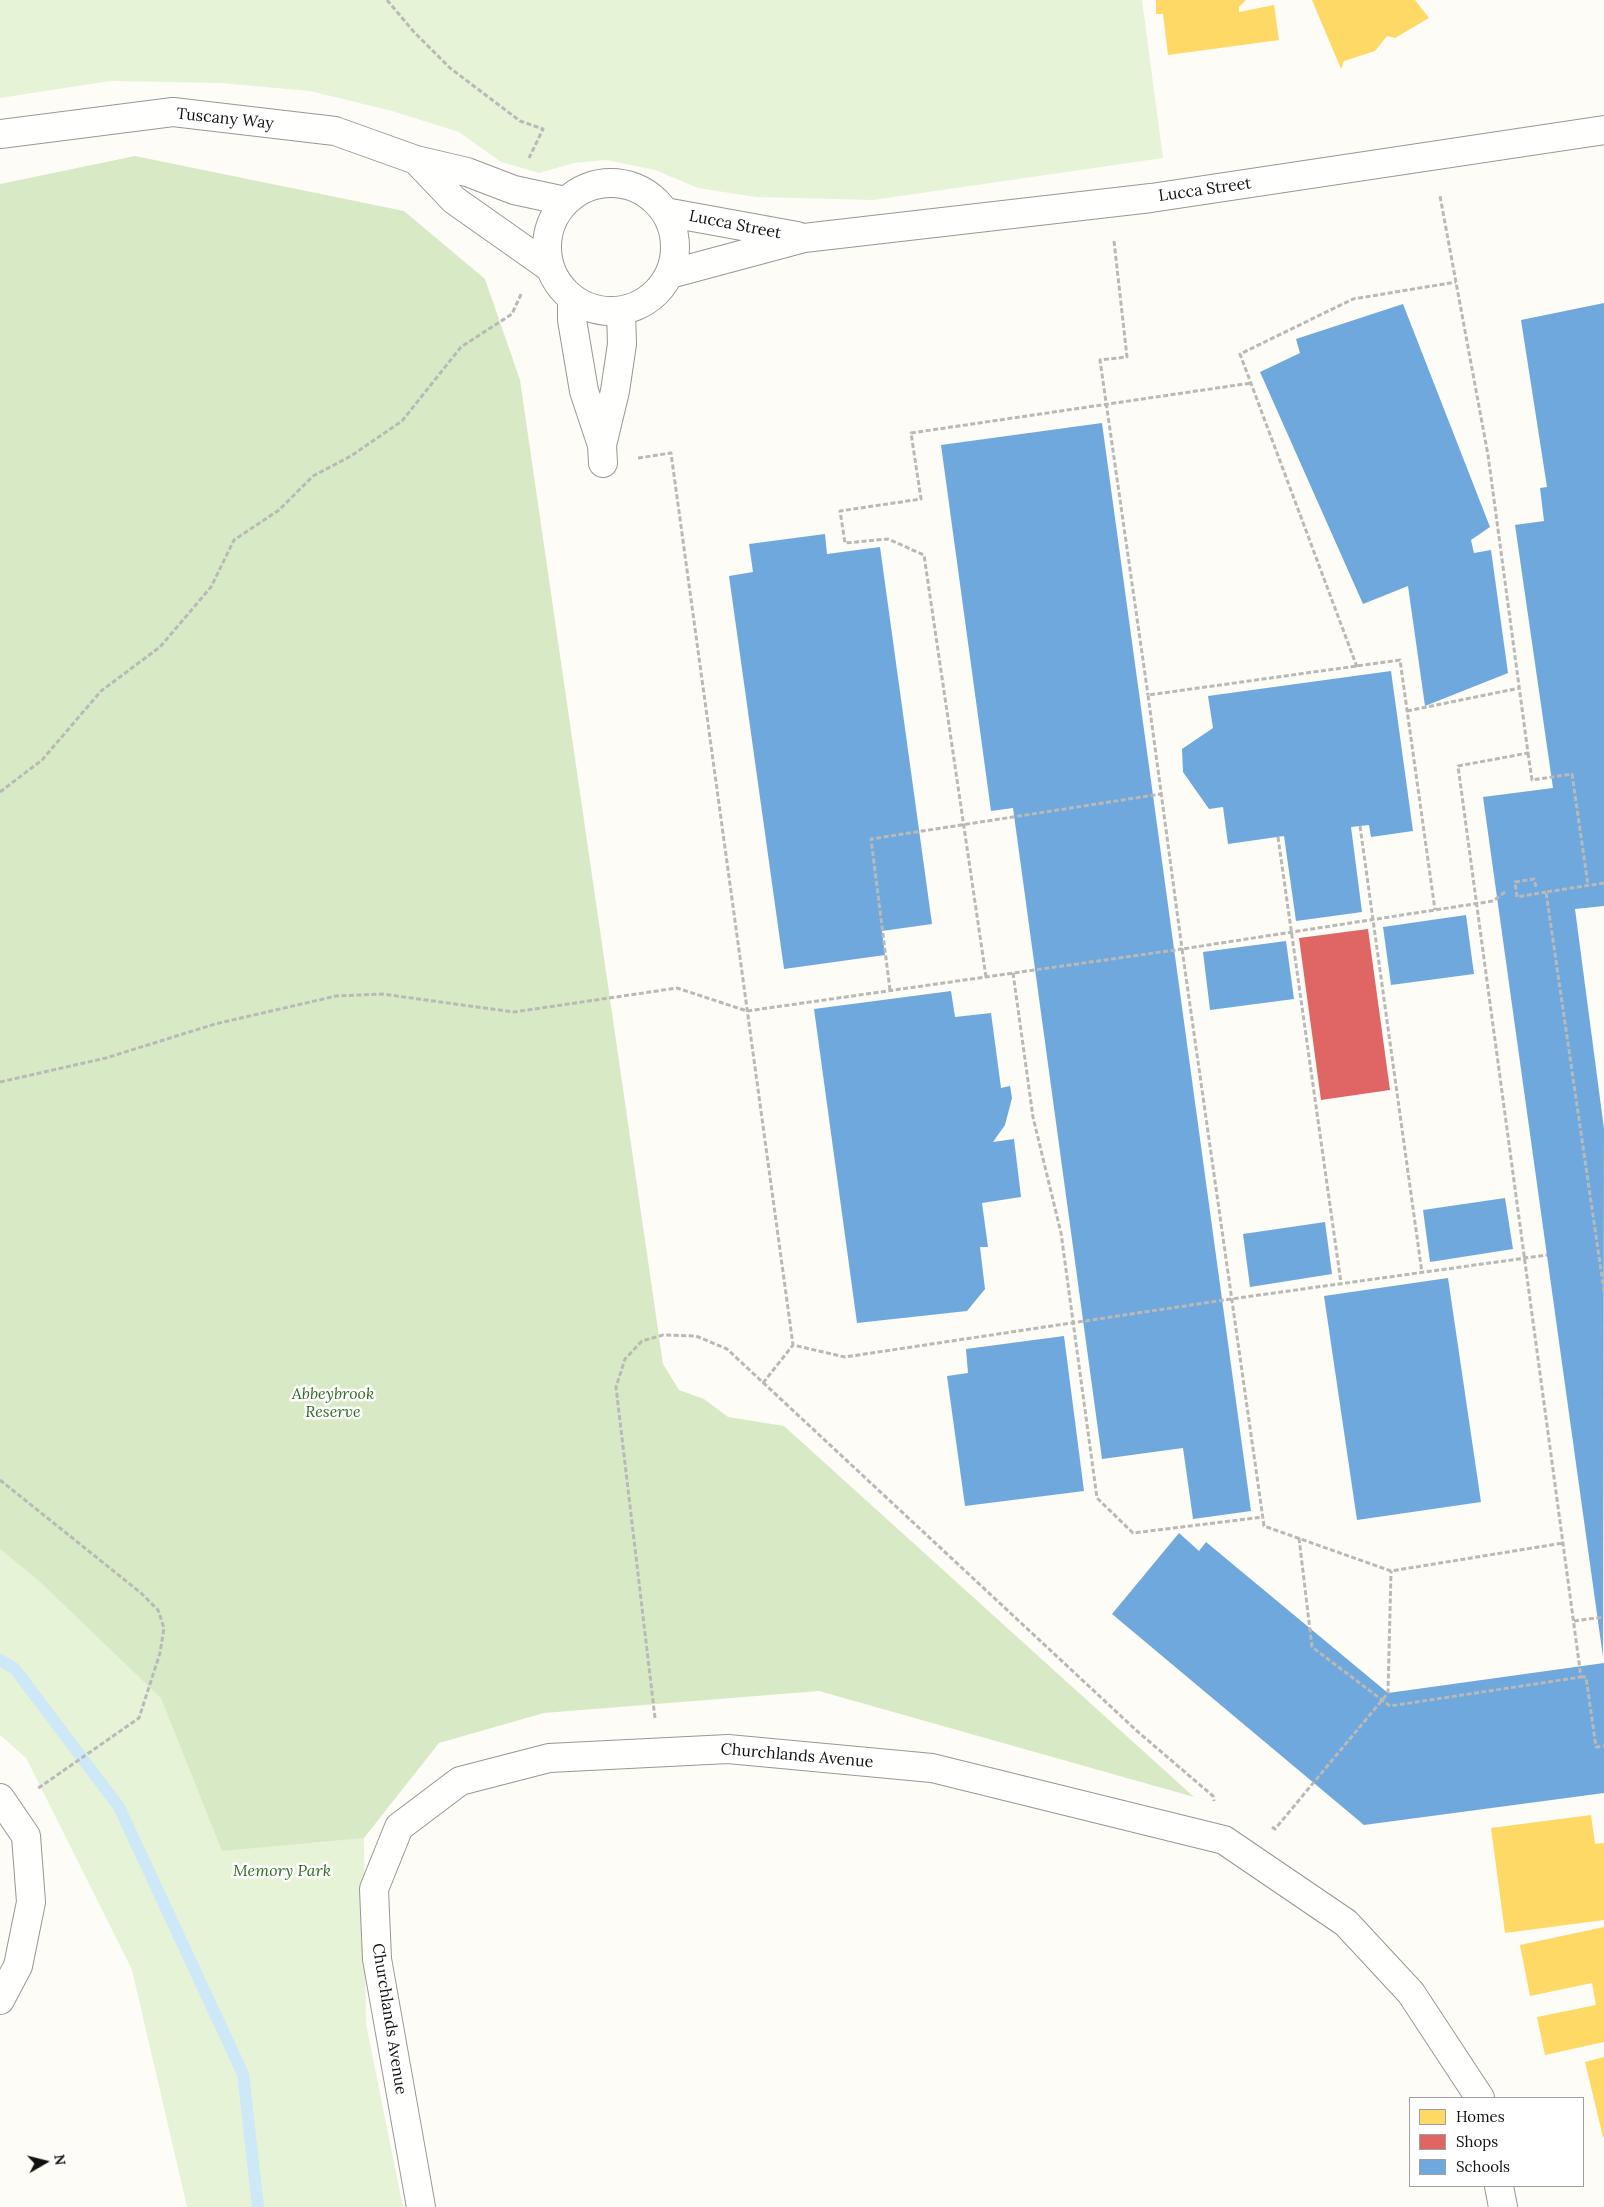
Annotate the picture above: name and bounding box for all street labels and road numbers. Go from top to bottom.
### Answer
street label: Tuscany Way [175,104,275,134]
street label: Lucca Street [1157,174,1253,206]
street label: Lucca Street [687,207,783,243]
street label: Churchlands Avenue [720,1740,874,1772]
street label: Churchlands Avenue [368,1942,410,2096]

